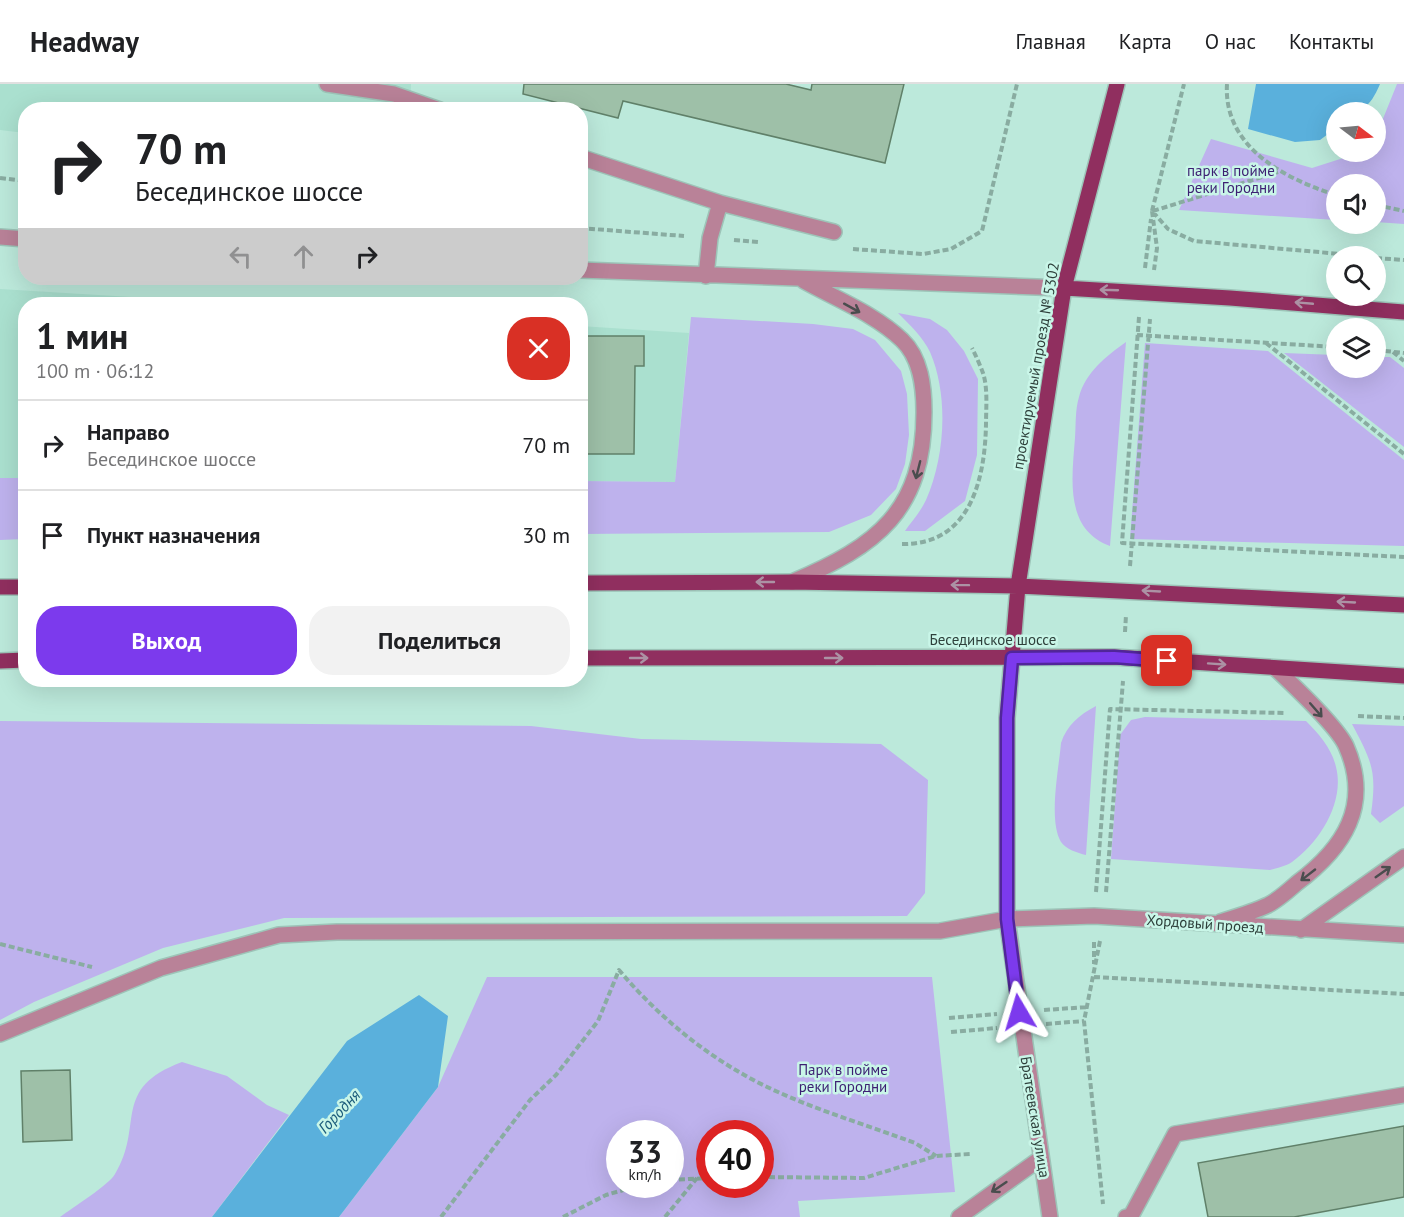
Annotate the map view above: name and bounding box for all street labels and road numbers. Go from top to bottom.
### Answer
street label: проектируемый проезд № 5302 [1008,261,1063,471]
street label: Бесединское шоссе [930,630,1056,649]
street label: Хордовый проезд [1146,910,1264,937]
street label: Братеевская улица [1017,1055,1054,1179]

